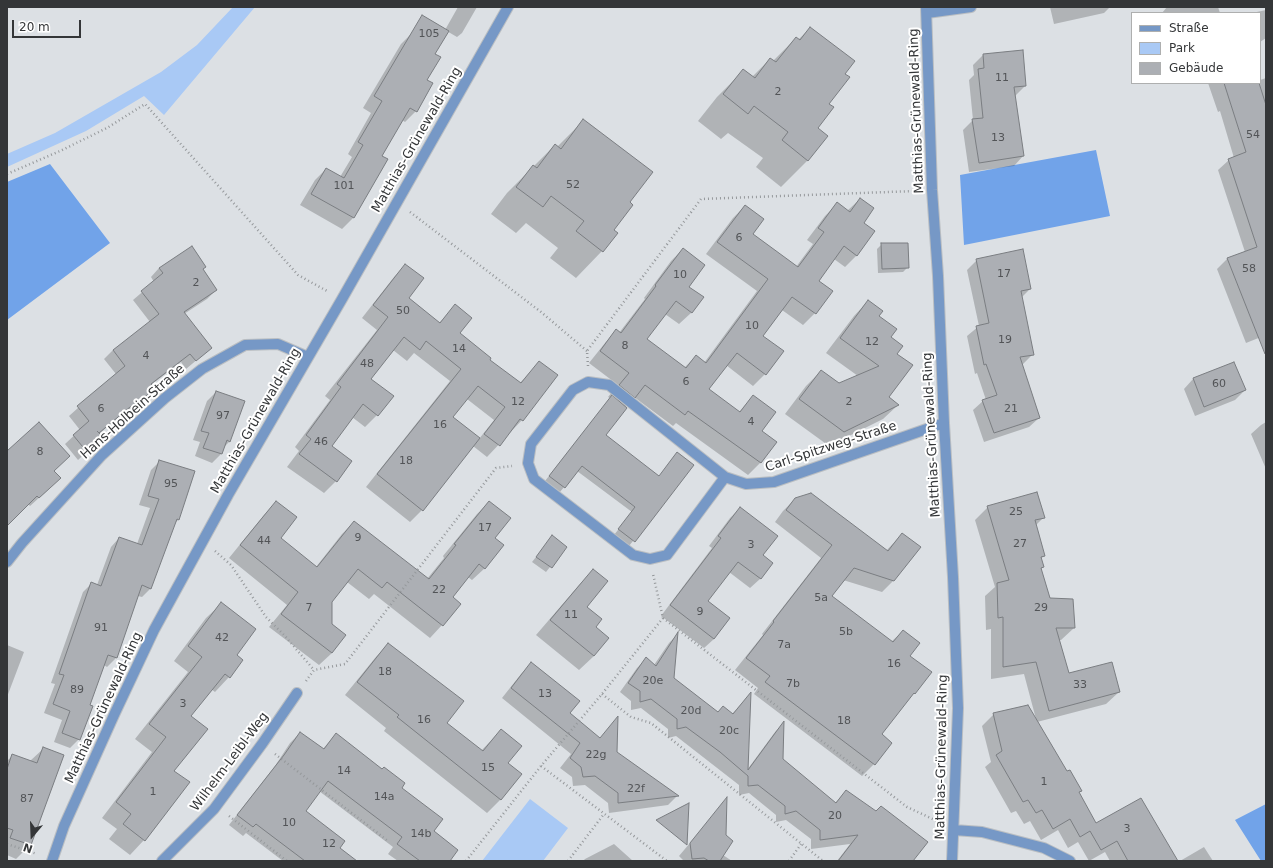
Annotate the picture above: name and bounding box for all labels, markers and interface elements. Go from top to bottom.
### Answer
scale bar [14,12,83,38]
legend [1131,12,1261,84]
text: 20 m [19,20,50,34]
text: Straße [1169,21,1209,35]
house number: 105 [419,27,439,41]
street label: Matthias-Grünewald-Ring [906,28,928,194]
text: Park [1169,41,1195,55]
text: Gebäude [1169,61,1223,75]
street label: Matthias-Grünewald-Ring [369,65,465,215]
house number: 11 [995,71,1009,85]
house number: 2 [775,85,781,99]
house number: 54 [1246,128,1260,142]
house number: 13 [991,131,1005,145]
house number: 52 [566,178,580,192]
house number: 101 [334,179,354,193]
house number: 6 [736,231,742,245]
house number: 58 [1242,262,1256,276]
house number: 17 [997,267,1011,281]
house number: 10 [673,268,687,282]
house number: 2 [193,276,199,290]
house number: 50 [396,304,410,318]
house number: 10 [745,319,759,333]
house number: 19 [998,333,1012,347]
house number: 12 [865,335,879,349]
house number: 8 [622,339,628,353]
house number: 14 [452,342,466,356]
street label: Matthias-Grünewald-Ring [208,346,304,496]
house number: 4 [143,349,149,363]
street label: Matthias-Grünewald-Ring [920,352,944,518]
house number: 48 [360,357,374,371]
street label: Hans-Holbein-Straße [78,361,188,463]
house number: 6 [683,375,689,389]
house number: 60 [1212,377,1226,391]
house number: 12 [511,395,525,409]
house number: 2 [846,395,852,409]
house number: 6 [98,402,104,416]
house number: 21 [1004,402,1018,416]
house number: 97 [216,409,230,423]
house number: 4 [748,415,754,429]
house number: 16 [433,418,447,432]
street label: Carl-Spitzweg-Straße [763,418,899,476]
house number: 46 [314,435,328,449]
house number: 8 [37,445,43,459]
house number: 18 [399,454,413,468]
house number: 95 [164,477,178,491]
house number: 25 [1009,505,1023,519]
house number: 17 [478,521,492,535]
house number: 9 [355,531,361,545]
house number: 44 [257,534,271,548]
house number: 27 [1013,537,1027,551]
house number: 3 [748,538,754,552]
house number: 22 [432,583,446,597]
house number: 5a [814,591,828,605]
house number: 7 [306,601,312,615]
house number: 29 [1034,601,1048,615]
house number: 9 [697,605,703,619]
house number: 11 [564,608,578,622]
house number: 91 [94,621,108,635]
house number: 5b [839,625,853,639]
street label: Matthias-Grünewald-Ring [62,630,146,786]
house number: 42 [215,631,229,645]
house number: 7a [777,638,791,652]
house number: 16 [887,657,901,671]
house number: 18 [378,665,392,679]
house number: 20e [643,674,663,688]
street label: Matthias-Grünewald-Ring [933,674,951,840]
house number: 7b [786,677,800,691]
house number: 33 [1073,678,1087,692]
house number: 89 [70,683,84,697]
house number: 13 [538,687,552,701]
house number: 3 [180,697,186,711]
house number: 20d [681,704,701,718]
street label: Wilhelm-Leibl-Weg [188,709,272,815]
house number: 16 [417,713,431,727]
house number: 18 [837,714,851,728]
house number: 20c [719,724,739,738]
house number: 22g [586,748,606,762]
house number: 15 [481,761,495,775]
house number: 14 [337,764,351,778]
house number: 1 [1041,775,1047,789]
house number: 22f [627,782,645,796]
house number: 1 [150,785,156,799]
house number: 14a [374,790,394,804]
house number: 87 [20,792,34,806]
house number: 20 [828,809,842,823]
north arrow [12,816,52,856]
house number: 10 [282,816,296,830]
house number: 3 [1124,822,1130,836]
house number: 14b [411,827,431,841]
house number: 12 [322,837,336,851]
text: N [21,840,34,855]

